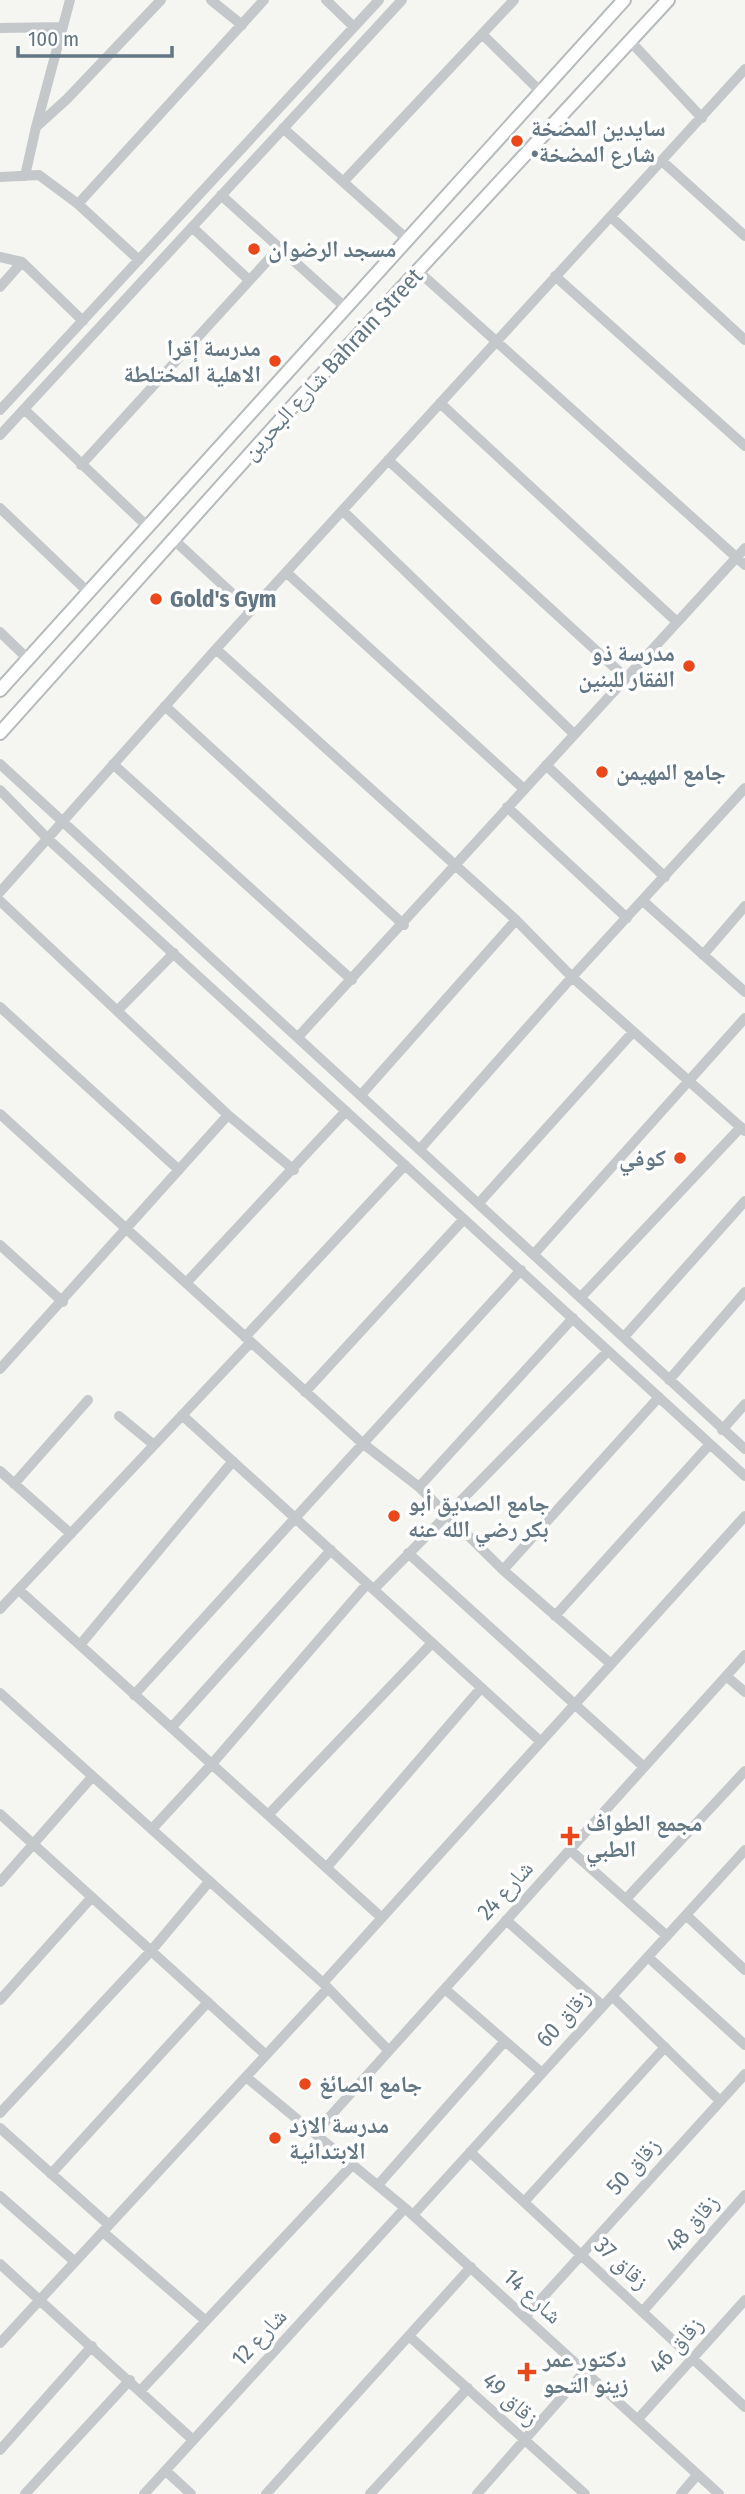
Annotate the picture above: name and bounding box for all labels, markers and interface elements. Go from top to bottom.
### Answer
scale bar [18,14,172,58]
text: 100 m [28,26,79,52]
place label: سايدين المضخة •شارع المضخة [531,114,666,169]
marker: سايدين المضخة •شارع المضخة [509,133,525,149]
place label: مسجد الرضوان [268,235,397,263]
marker: مسجد الرضوان [246,241,262,257]
street label: شارع البحرين Bahrain Street [236,262,429,466]
place label: مدرسة إقرا الاهلية المختلطة [124,334,261,388]
marker: مدرسة إقرا الاهلية المختلطة [267,353,283,369]
place label: Gold's Gym [170,585,276,613]
marker: Gold's Gym [148,591,164,607]
place label: مدرسة ذو الفقار للبنين [578,639,675,693]
marker: مدرسة ذو الفقار للبنين [681,658,697,674]
place label: جامع المهيمن [616,758,726,787]
marker: جامع المهيمن [594,764,610,780]
place label: كوفي [619,1144,666,1177]
marker: كوفي [672,1150,688,1166]
place label: جامع الصديق أبو بكر رضي الله عنه [408,1488,550,1548]
marker: جامع الصديق أبو بكر رضي الله عنه [386,1508,402,1524]
place label: مجمع الطواف الطبي [586,1809,702,1868]
marker: مجمع الطواف الطبي [560,1826,580,1846]
street label: شارع 24 [471,1855,540,1926]
street label: زقاق 60 [530,1983,596,2053]
place label: جامع الصائغ [319,2070,422,2099]
marker: جامع الصائغ [297,2076,313,2092]
place label: مدرسة الازد الابتدائية [289,2111,389,2165]
marker: مدرسة الازد الابتدائية [267,2130,283,2146]
street label: زقاق 50 [600,2132,666,2200]
street label: زقاق 48 [659,2188,725,2258]
street label: زقاق 37 [589,2231,655,2295]
street label: شارع 14 [497,2262,568,2330]
street label: شارع 12 [225,2302,293,2372]
street label: زقاق 46 [643,2311,709,2379]
place label: دكتور عمر زينو التحو [542,2345,628,2399]
marker: دكتور عمر زينو التحو [517,2362,537,2382]
street label: زقاق 49 [477,2366,545,2432]

